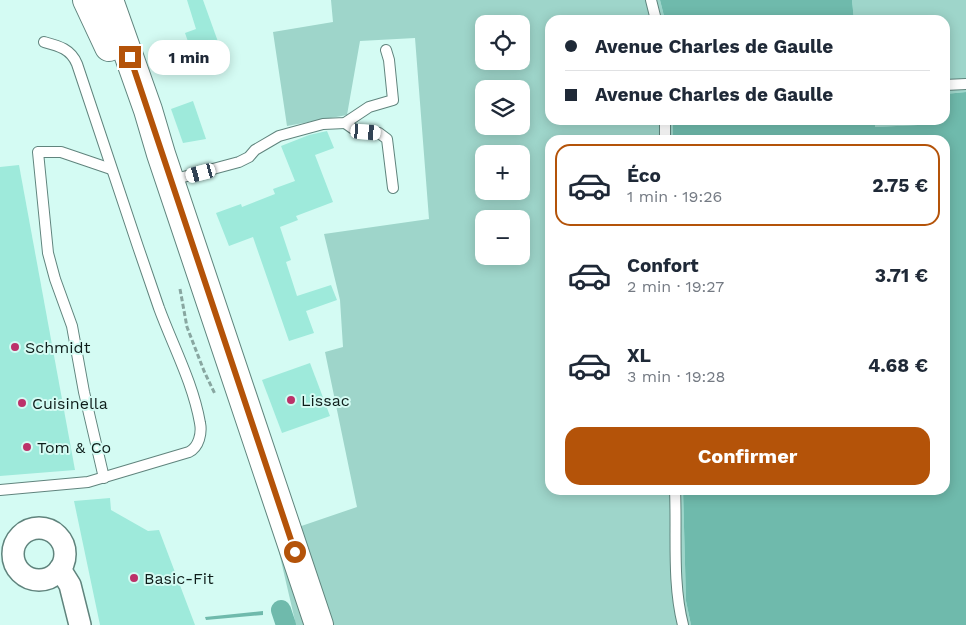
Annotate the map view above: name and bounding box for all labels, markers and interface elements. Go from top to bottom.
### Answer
map controls [475,15,530,265]
button: locate [475,15,530,70]
text: Avenue Charles de Gaulle [595,35,833,58]
callout: 1 min [148,40,230,74]
route end [119,46,141,68]
text: 1 min [168,48,210,67]
button: layers [475,80,530,135]
text: Avenue Charles de Gaulle [595,83,833,106]
car [350,123,381,141]
button: + [475,145,530,200]
car [184,162,217,184]
icon: car [567,163,612,208]
text: Éco [627,164,661,187]
text: 2.75 € [872,174,928,197]
text: 1 min · 19:26 [627,187,722,206]
button: − [475,210,530,265]
icon: car [567,253,612,298]
text: Confort [627,254,698,277]
text: 3.71 € [875,264,928,287]
text: 2 min · 19:27 [627,277,724,296]
place label: Schmidt [25,338,91,357]
marker: Schmidt [9,341,21,353]
icon: car [567,343,612,388]
text: XL [627,344,651,367]
text: 4.68 € [868,354,928,377]
text: 3 min · 19:28 [627,367,725,386]
place label: Lissac [301,391,350,410]
place label: Cuisinella [32,394,108,413]
marker: Lissac [285,394,297,406]
marker: Cuisinella [16,397,28,409]
button: Confirmer [565,427,930,485]
place label: Tom & Co [37,438,111,457]
marker: Tom & Co [21,441,33,453]
route start [284,541,306,563]
place label: Basic-Fit [144,569,214,588]
marker: Basic-Fit [128,572,140,584]

